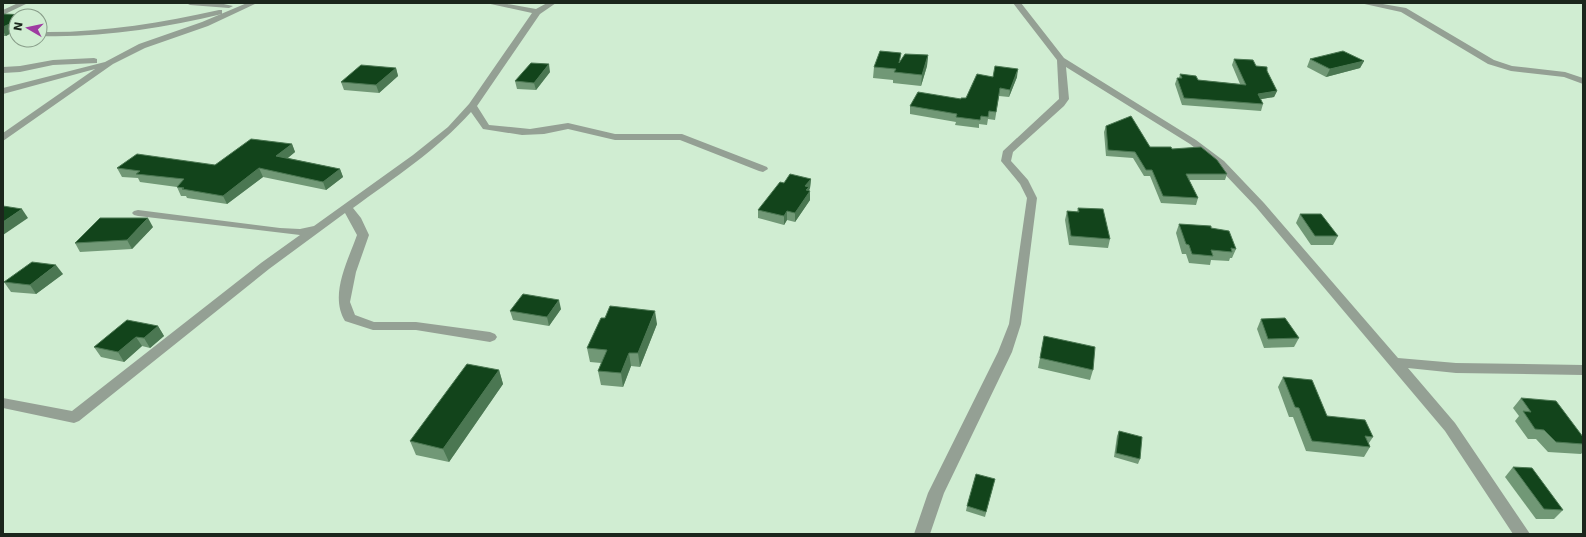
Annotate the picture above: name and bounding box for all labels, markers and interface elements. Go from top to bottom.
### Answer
north arrow [8,8,48,48]
text: N [11,21,26,32]

